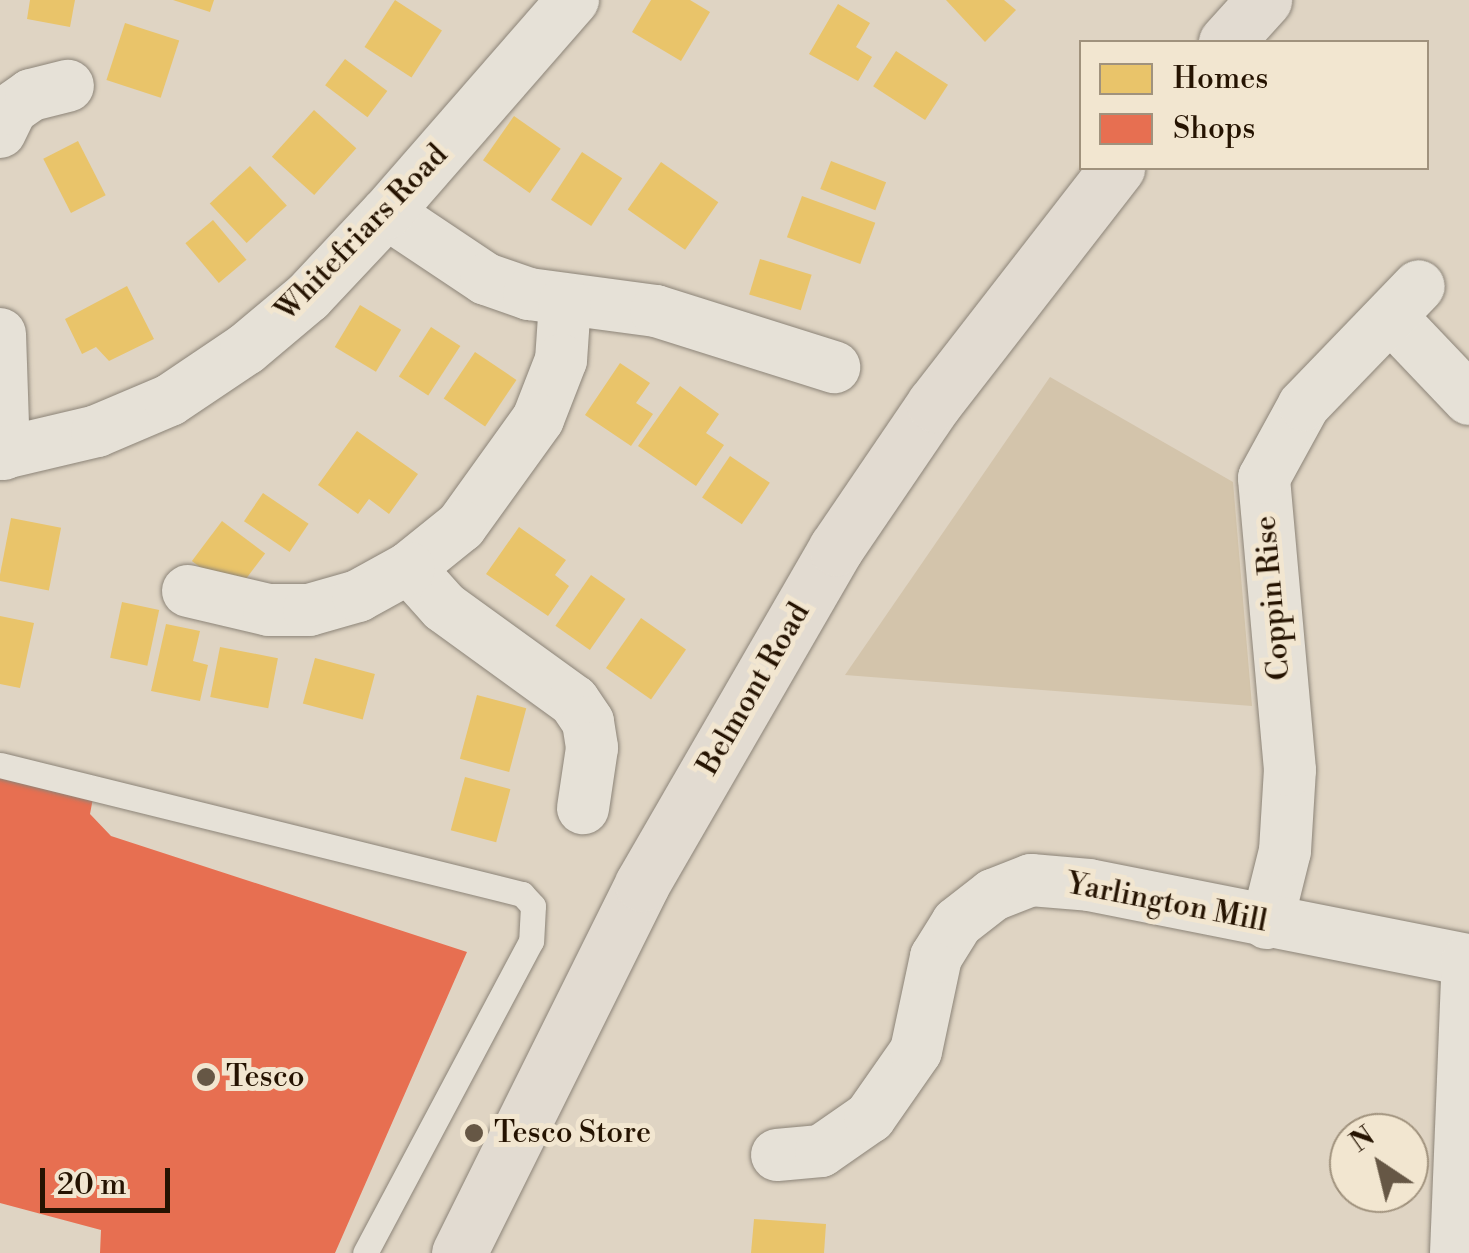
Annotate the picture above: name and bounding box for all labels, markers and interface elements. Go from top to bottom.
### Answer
legend [1079,40,1429,170]
text: Homes [1173,60,1268,98]
text: Shops [1173,110,1255,148]
street label: Whitefriars Road [269,137,455,329]
street label: Coppin Rise [1248,514,1298,682]
street label: Belmont Road [690,597,818,781]
street label: Yarlington Mill [1064,866,1270,940]
place label: Tesco [226,1059,305,1095]
marker: Tesco [195,1066,217,1088]
north arrow [1329,1113,1429,1213]
place label: Tesco Store [494,1115,651,1151]
text: N [1344,1119,1382,1160]
marker: Tesco Store [463,1122,485,1144]
scale bar [45,1148,175,1210]
text: 20 m [57,1166,126,1204]

